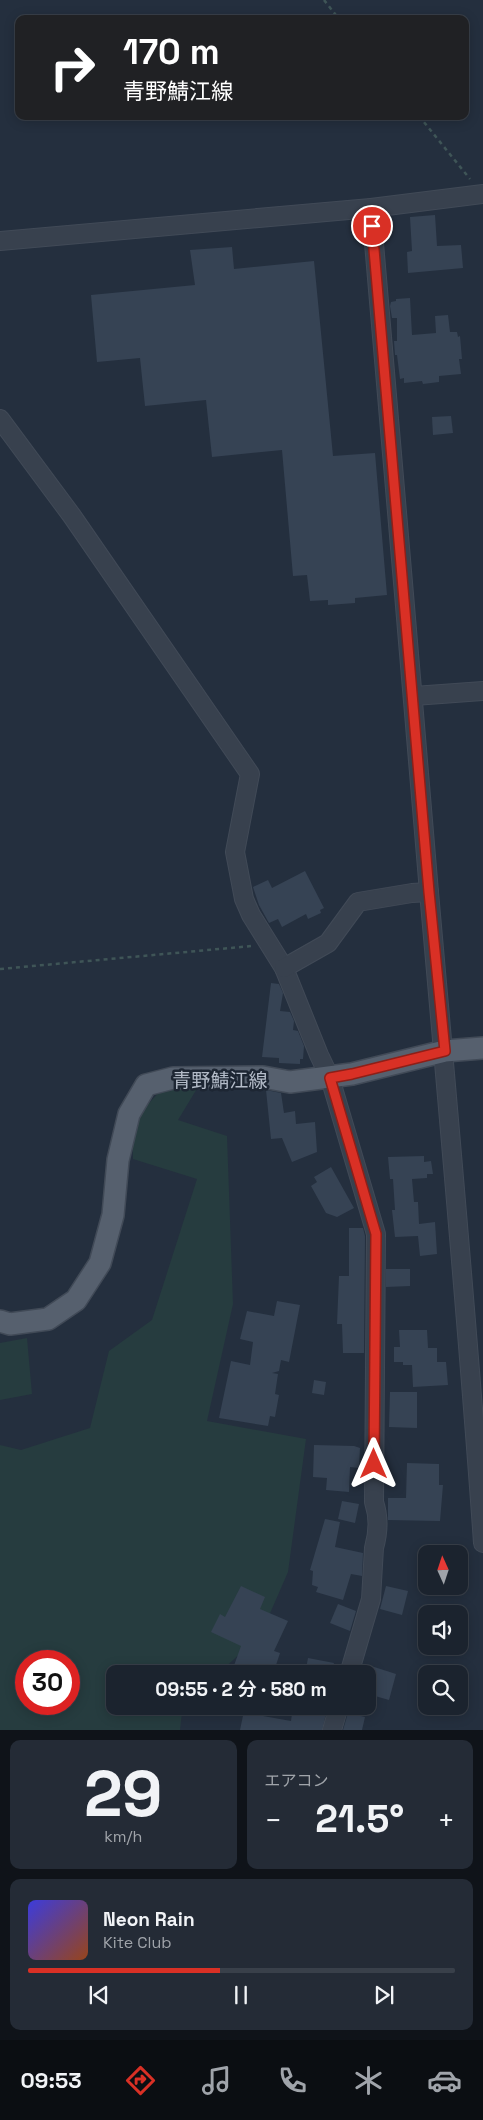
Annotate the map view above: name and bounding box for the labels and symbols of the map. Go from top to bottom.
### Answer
pin [351,205,393,247]
street label: 青野鯖江線 [172,1068,268,1093]
position arrow [347,1437,399,1489]
north arrow [418,1545,468,1595]
speed limit sign: 30 [15,1650,80,1715]

